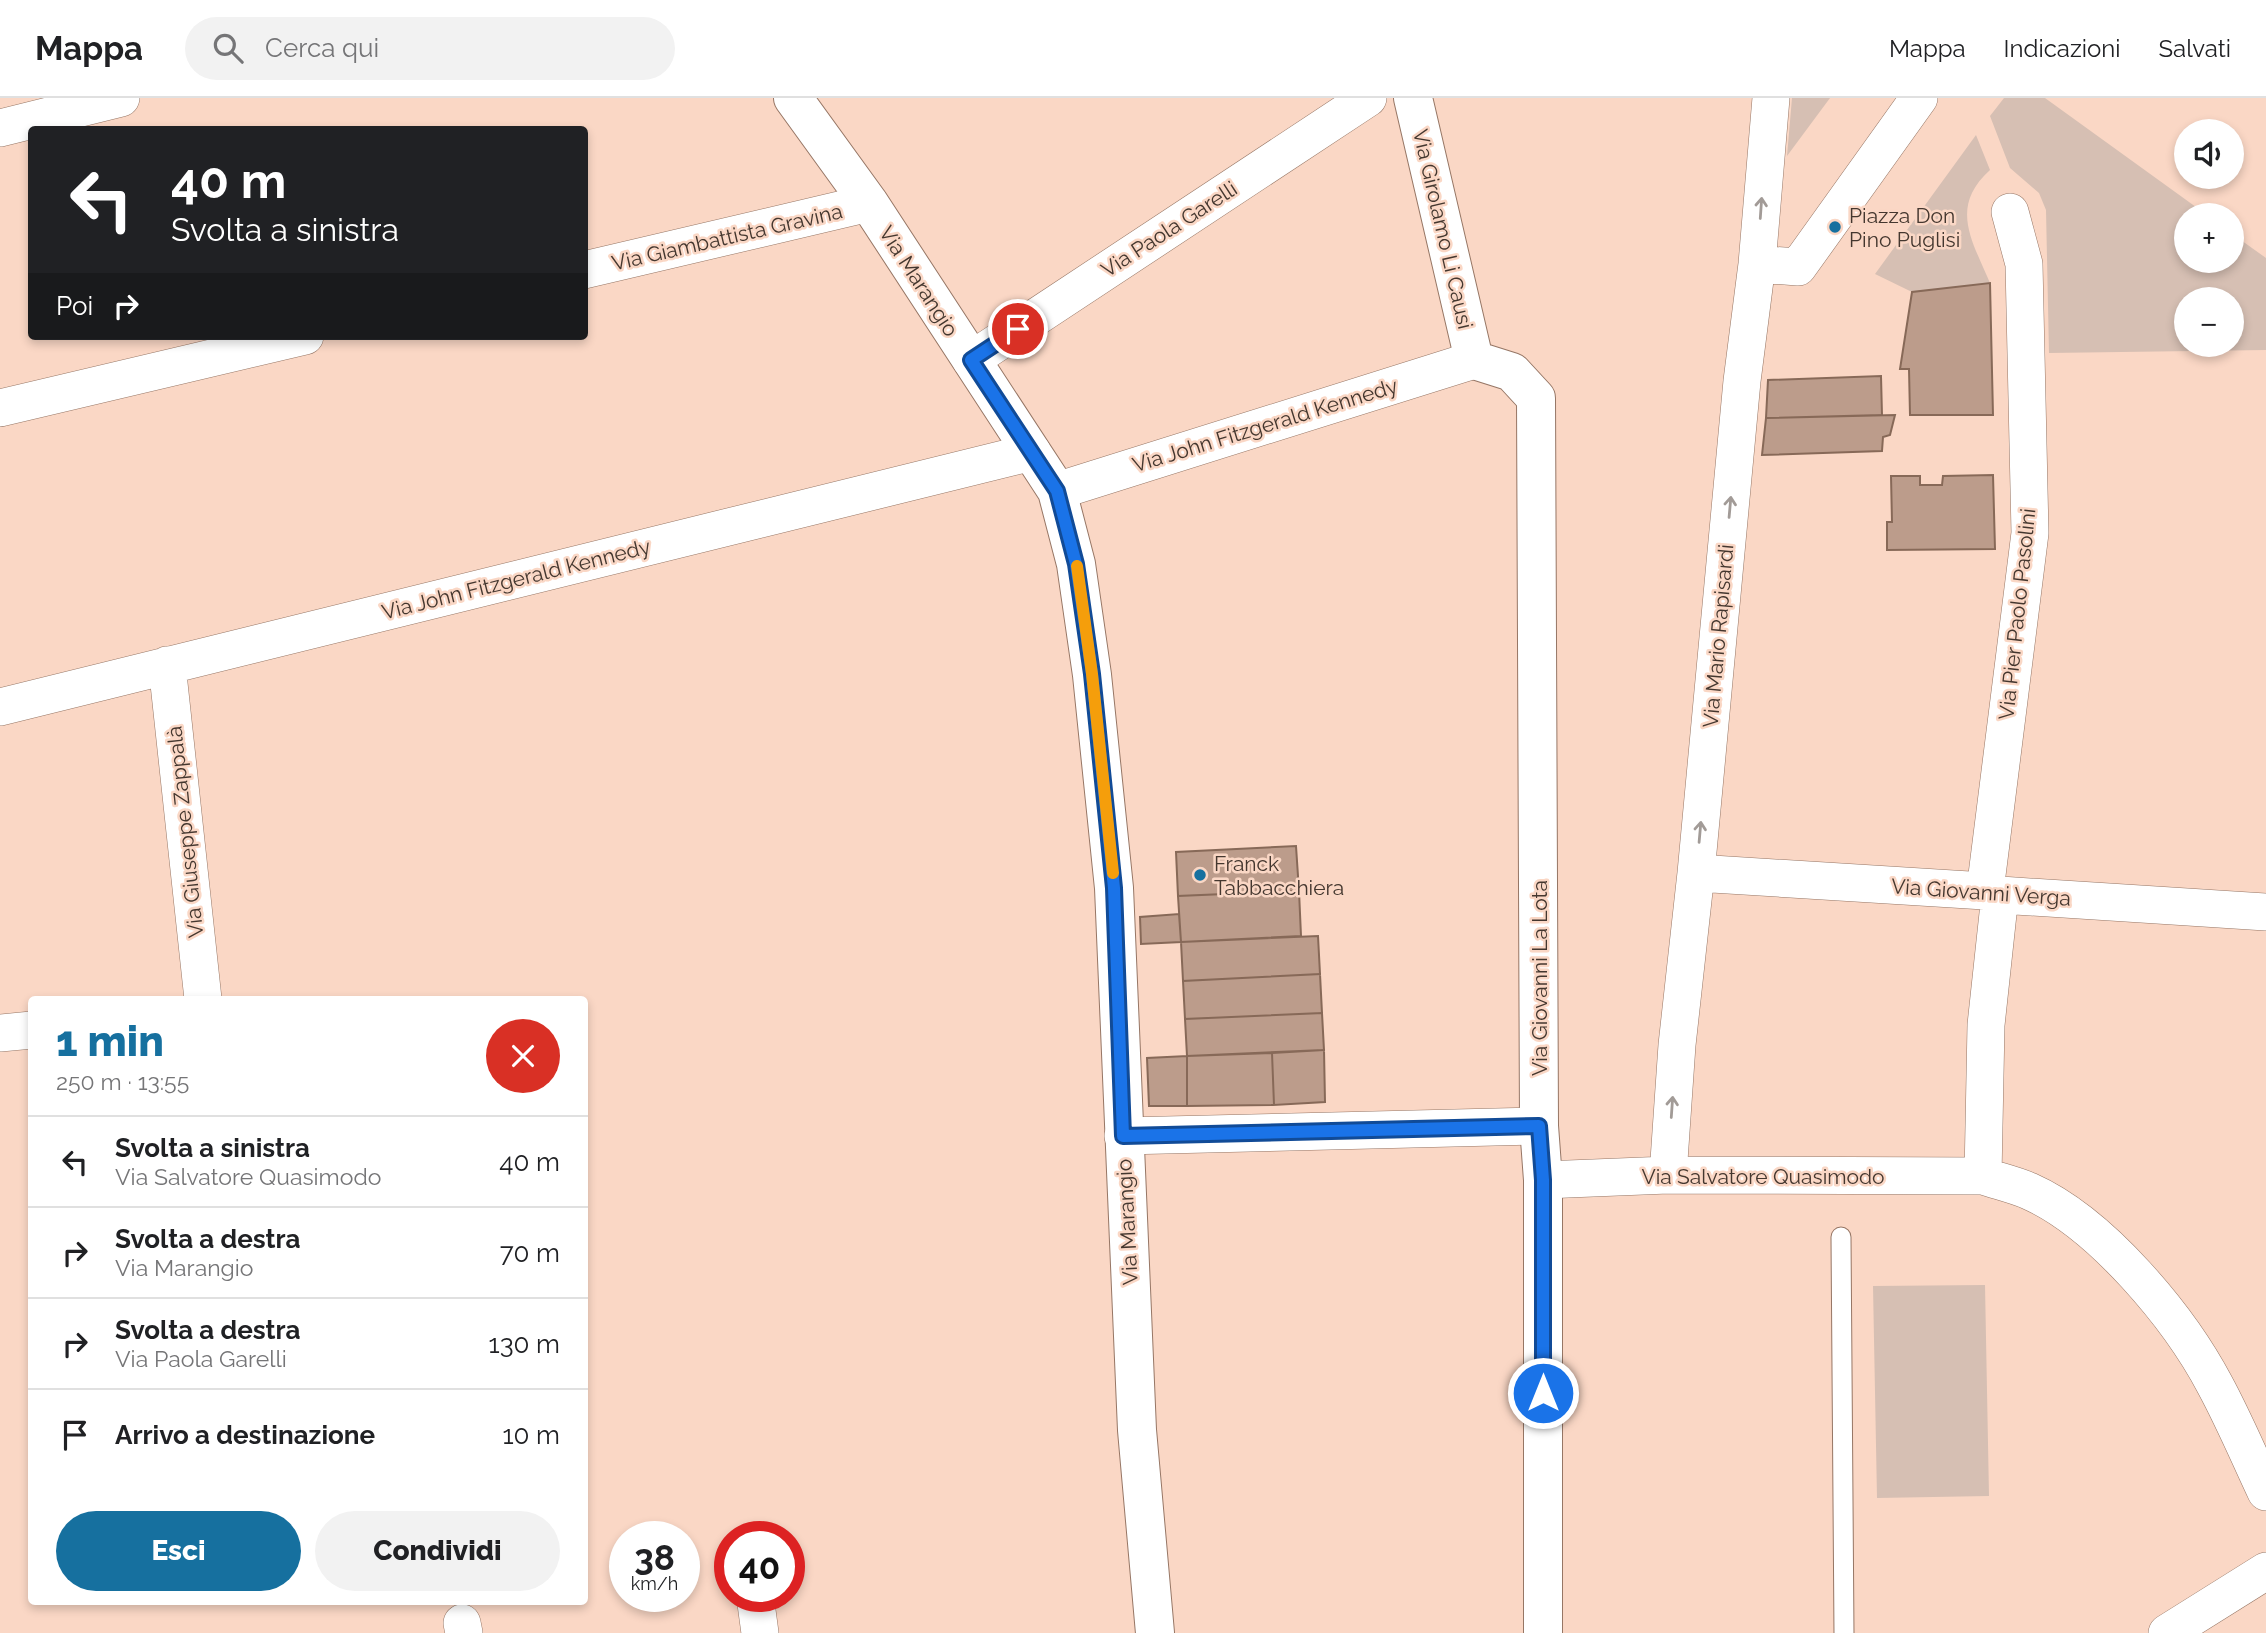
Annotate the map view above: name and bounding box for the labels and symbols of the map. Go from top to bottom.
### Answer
street label: Via Girolamo Li Causi [1408,127,1478,331]
street label: Via Paola Garelli [1096,176,1242,282]
one-way arrow [1755,197,1768,220]
street label: Via Giambattista Gravina [609,198,845,276]
place label: Piazza Don Pino Puglisi [1849,203,1960,252]
marker: Piazza Don Pino Puglisi [1827,219,1843,235]
street label: Via Marangio [874,221,964,341]
pin [988,299,1048,359]
street label: Via John Fitzgerald Kennedy [1129,373,1401,477]
one-way arrow [1724,497,1737,519]
street label: Via Pier Paolo Pasolini [1993,507,2041,721]
street label: Via John Fitzgerald Kennedy [379,533,653,625]
street label: Via Mario Rapisardi [1698,543,1738,729]
street label: Via Giuseppe Zappalà [161,725,209,939]
one-way arrow [1694,821,1707,843]
place label: Franck Tabbacchiera [1214,851,1344,900]
marker: Franck Tabbacchiera [1192,867,1208,883]
street label: Via Giovanni Verga [1890,873,2072,911]
street label: Via Giovanni La Lota [1527,880,1552,1076]
one-way arrow [1666,1095,1679,1118]
street label: Via Marangio [1111,1158,1143,1286]
street label: Via Salvatore Quasimodo [1641,1164,1885,1189]
position arrow [1506,1356,1580,1430]
speed limit sign: 40 [714,1521,805,1612]

